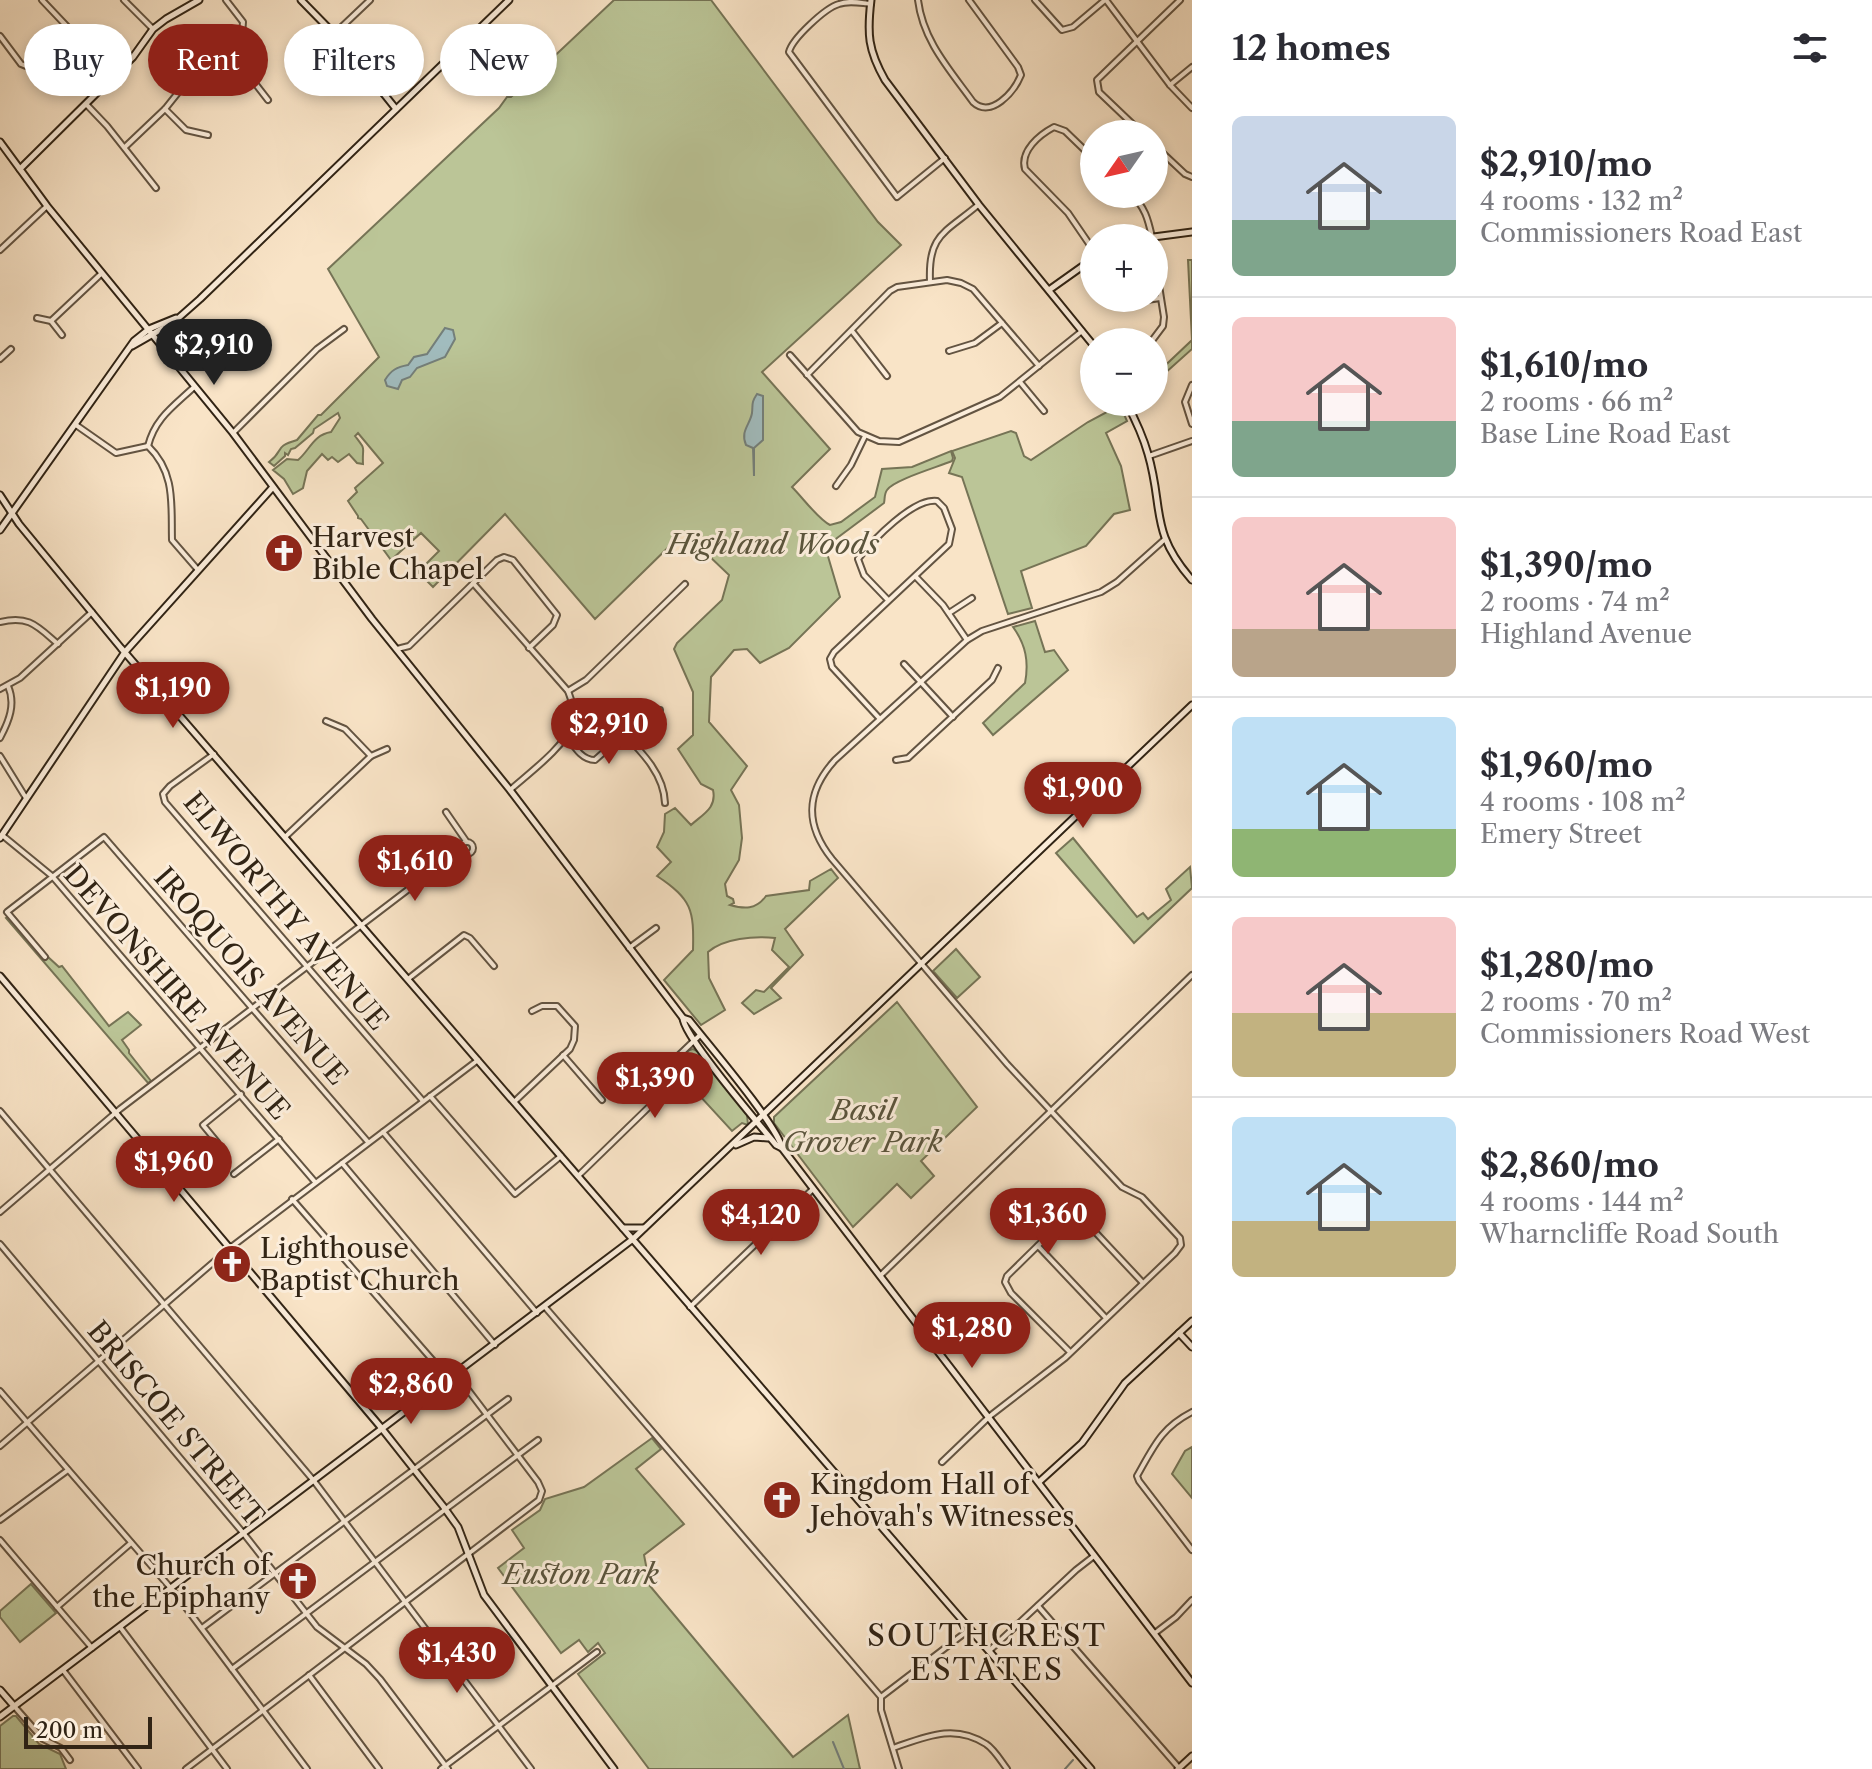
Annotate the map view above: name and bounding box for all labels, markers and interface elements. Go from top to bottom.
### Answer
chip: Buy [24,24,132,96]
chip: Rent [148,24,268,96]
chip: Filters [284,24,424,96]
chip: New [440,24,557,96]
icon: filters [1788,26,1832,70]
text: 12 homes [1232,27,1391,69]
north arrow [1080,120,1168,208]
map controls [1080,120,1168,416]
text: $2,910/mo [1480,143,1652,185]
icon: home [1296,148,1392,244]
text: 4 rooms · 132 m² [1480,185,1683,217]
text: Commissioners Road East [1480,217,1802,249]
button: + [1080,224,1168,312]
pin: $2,910 [149,319,279,387]
button: − [1080,328,1168,416]
text: $2,910 [174,329,254,361]
text: $1,610/mo [1480,344,1648,386]
icon: home [1296,349,1392,445]
text: 2 rooms · 66 m² [1480,386,1673,418]
text: Base Line Road East [1480,418,1731,450]
place label: Harvest Bible Chapel [312,520,484,586]
park label: Highland Woods [665,527,880,561]
church icon: Harvest Bible Chapel [263,532,305,574]
text: $1,390/mo [1480,544,1652,586]
icon: home [1296,549,1392,645]
text: 2 rooms · 74 m² [1480,586,1670,618]
text: Highland Avenue [1480,618,1692,650]
pin: $1,190 [108,662,238,730]
text: $1,190 [134,672,212,704]
pin: $2,910 [544,698,674,766]
text: $2,910 [569,708,649,740]
text: $1,960/mo [1480,744,1653,786]
icon: home [1296,749,1392,845]
pin: $1,900 [1018,762,1148,830]
text: $1,900 [1042,772,1124,804]
street label: ELWORTHY AVENUE [177,785,395,1037]
text: 4 rooms · 108 m² [1480,786,1686,818]
text: Emery Street [1480,818,1642,850]
pin: $1,610 [350,835,480,903]
text: $1,610 [377,845,453,877]
street label: DEVONSHIRE AVENUE [57,858,297,1126]
street label: IROQUOIS AVENUE [147,860,355,1092]
text: $1,280/mo [1480,944,1654,986]
icon: home [1296,949,1392,1045]
text: 2 rooms · 70 m² [1480,986,1672,1018]
text: Commissioners Road West [1480,1018,1810,1050]
pin: $1,390 [590,1052,720,1120]
text: $1,390 [615,1062,695,1094]
park label: Basil Grover Park [783,1093,943,1159]
pin: $1,960 [109,1136,239,1204]
text: $2,860/mo [1480,1144,1659,1186]
text: $1,960 [134,1146,214,1178]
icon: home [1296,1149,1392,1245]
text: 4 rooms · 144 m² [1480,1186,1684,1218]
pin: $1,360 [983,1188,1113,1256]
pin: $4,120 [696,1189,826,1257]
text: $1,360 [1008,1198,1088,1230]
text: $4,120 [721,1199,801,1231]
text: Wharncliffe Road South [1480,1218,1779,1250]
place label: Lighthouse Baptist Church [260,1231,459,1297]
church icon: Lighthouse Baptist Church [211,1243,253,1285]
pin: $1,280 [907,1302,1037,1370]
text: $1,280 [931,1312,1013,1344]
street label: BRISCOE STREET [81,1314,271,1532]
pin: $2,860 [346,1358,476,1426]
text: $2,860 [368,1368,454,1400]
place label: Kingdom Hall of Jehovah's Witnesses [806,1467,1074,1533]
church icon: Kingdom Hall of Jehovah's Witnesses [761,1479,803,1521]
place label: Church of the Epiphany [92,1548,273,1614]
park label: Euston Park [501,1557,659,1591]
church icon: Church of the Epiphany [277,1560,319,1602]
district label: SOUTHCREST ESTATES [867,1617,1107,1688]
pin: $1,430 [392,1627,522,1695]
text: $1,430 [417,1637,497,1669]
scale bar [24,1713,152,1749]
text: 200 m [36,1717,103,1744]

